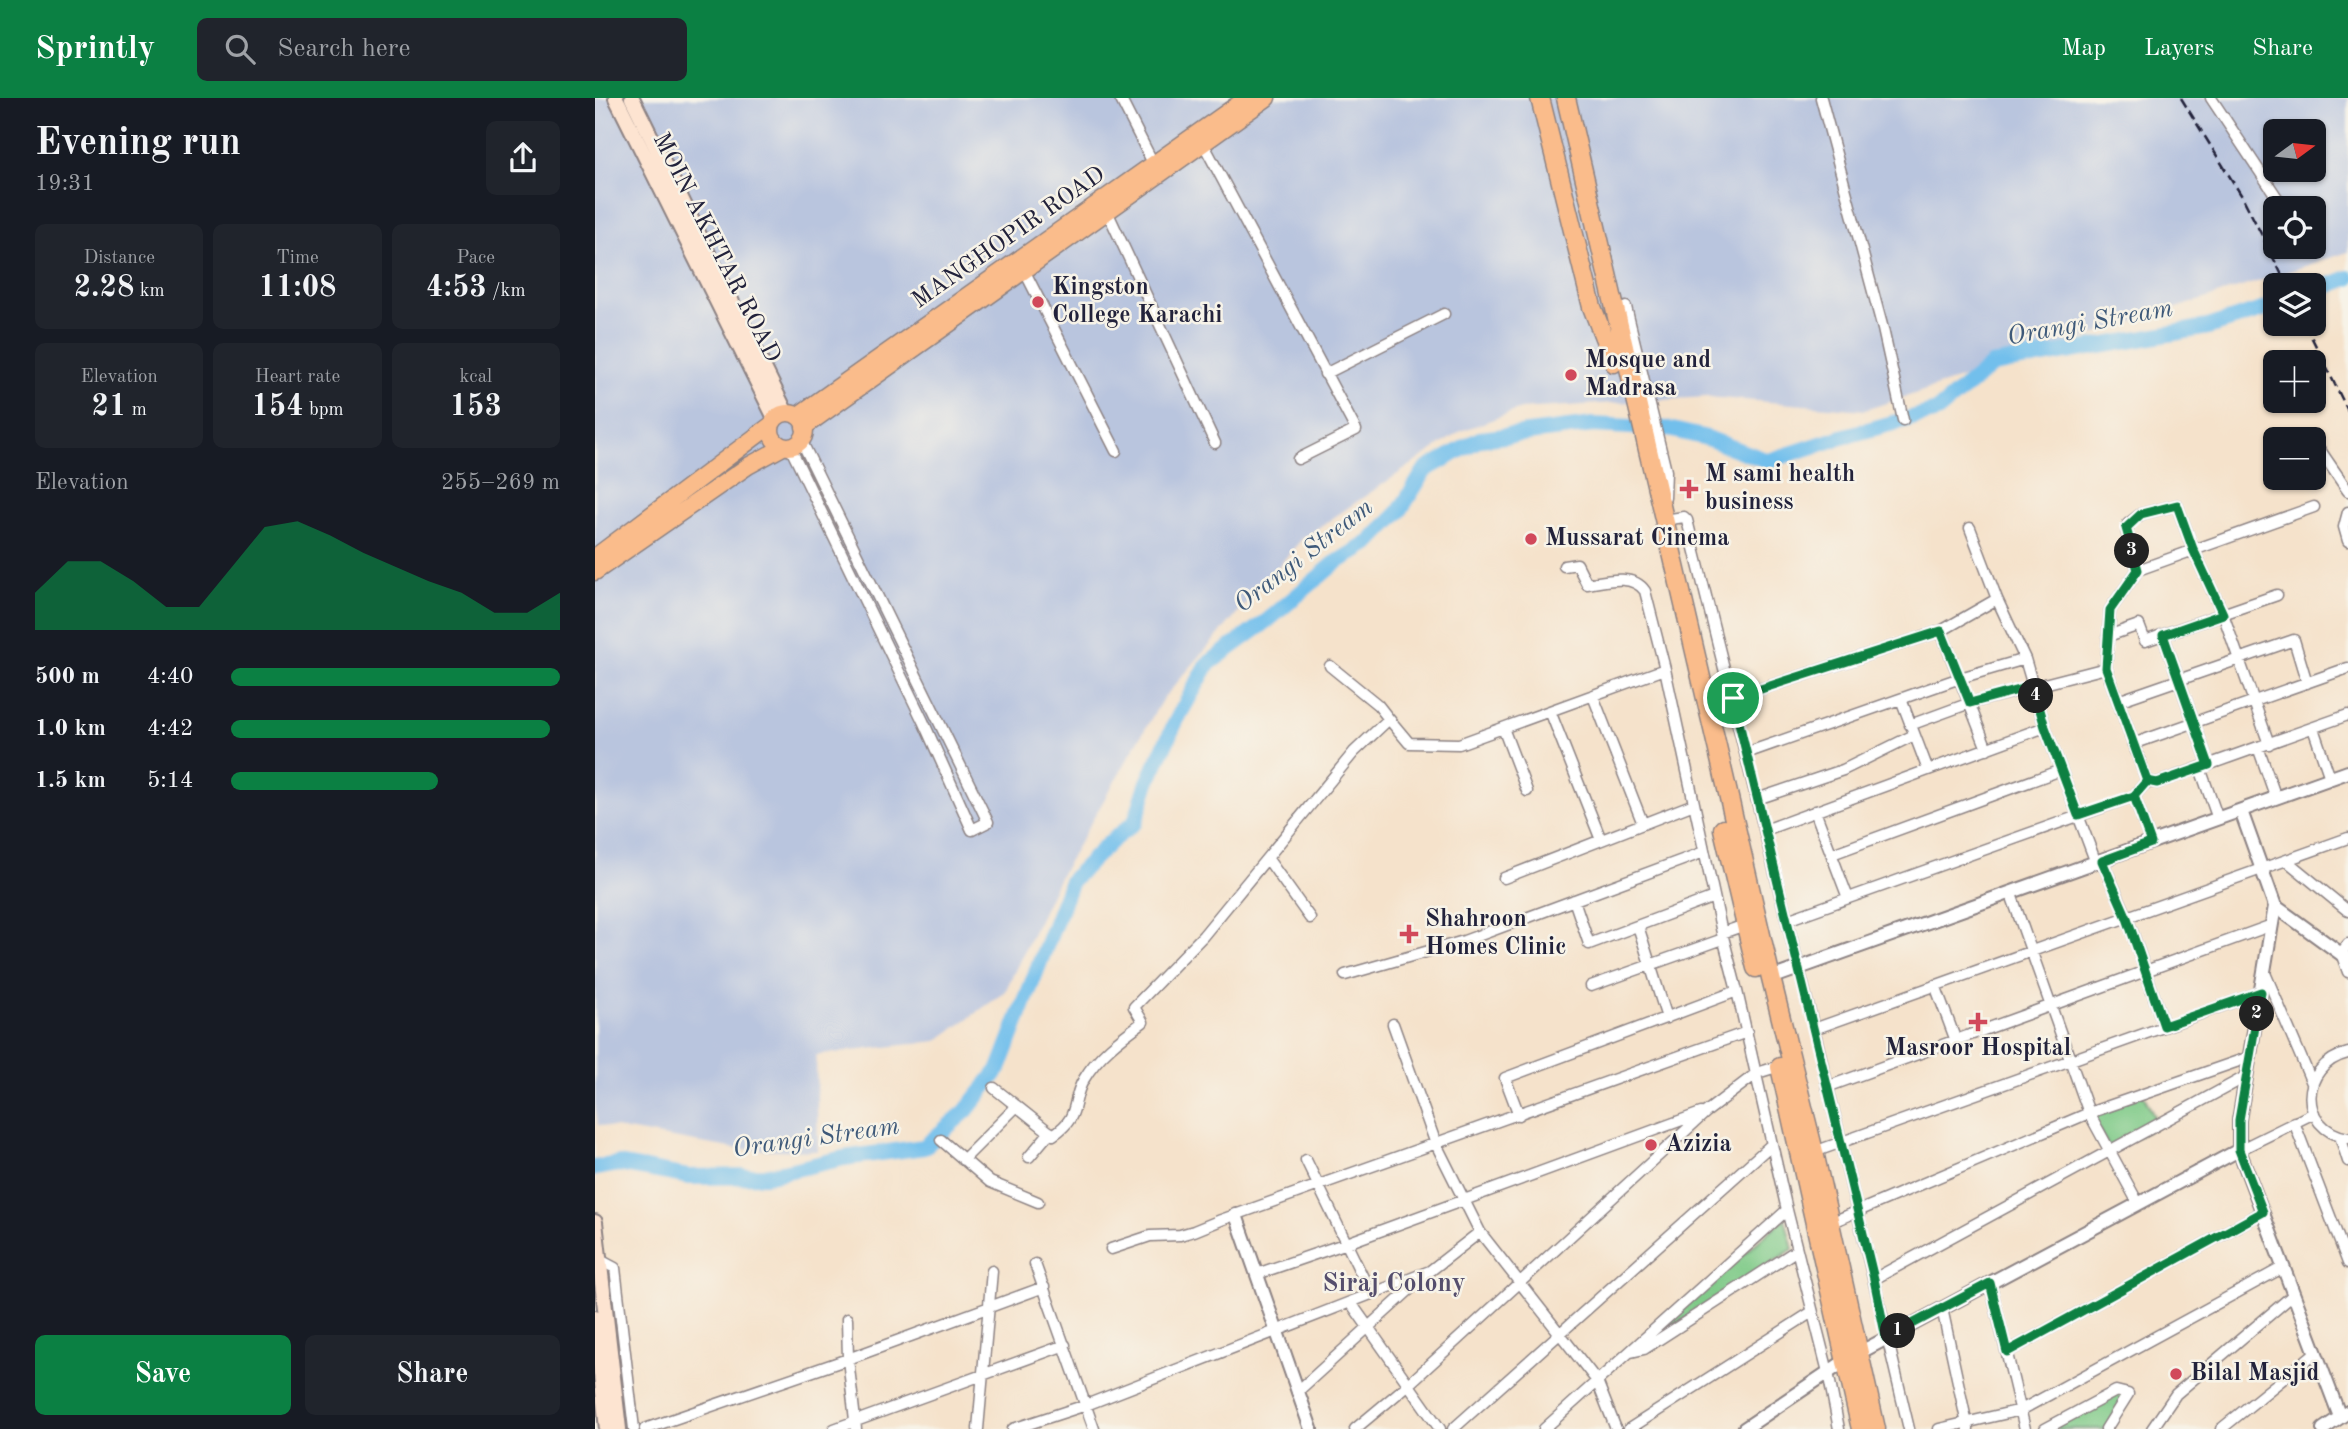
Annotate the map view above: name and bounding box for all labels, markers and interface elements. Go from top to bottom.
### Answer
search box [197,18,687,81]
icon: search [221,30,259,68]
text: Sprintly [35,33,155,66]
text: Search here [277,36,410,62]
text: Map [2062,37,2106,61]
text: Layers [2144,37,2214,61]
text: Share [2252,37,2313,61]
north arrow [2263,119,2326,182]
map controls [2263,119,2326,490]
button: share [486,121,560,195]
text: Evening run [35,125,241,163]
street label: MOIN AKHTAR ROAD [648,129,784,367]
street label: MANGHOPIR ROAD [908,162,1110,314]
text: 19:31 [35,172,95,195]
button: locate [2263,196,2326,259]
text: Distance [83,249,155,268]
text: Time [276,249,319,268]
text: Pace [457,249,495,268]
text: 2.28 [74,273,134,303]
text: 11:08 [258,273,336,303]
text: 4:53 [426,273,487,303]
button: layers [2263,273,2326,336]
place label: Kingston College Karachi [1052,276,1222,328]
text: km [134,282,165,301]
text: /km [487,282,526,301]
marker: Kingston College Karachi [1030,294,1046,310]
water label: Orangi Stream [2005,296,2175,350]
place label: Mosque and Madrasa [1585,349,1711,401]
button: + [2263,350,2326,413]
marker: Mosque and Madrasa [1563,367,1579,383]
text: Elevation [81,368,158,387]
text: Heart rate [255,368,340,387]
text: kcal [459,368,492,387]
text: 21 [92,392,126,422]
text: 154 [251,392,304,422]
text: 153 [450,392,502,422]
text: m [126,401,147,420]
text: bpm [304,401,344,420]
button: − [2263,427,2326,490]
place label: M sami health business [1705,463,1855,515]
text: Elevation [35,471,129,494]
text: 255–269 m [441,471,560,494]
marker: M sami health business [1679,479,1699,499]
water label: Orangi Stream [1230,494,1378,618]
place label: Mussarat Cinema [1545,527,1729,551]
marker: Mussarat Cinema [1523,531,1539,547]
pin: 3 [2115,533,2149,568]
text: 3 [2126,541,2137,560]
text: 500 m [35,665,100,688]
text: 4:40 [147,665,193,688]
pin [1703,668,1763,728]
pin: 4 [2019,678,2053,714]
icon: arrive [1714,679,1752,717]
text: 4 [2030,686,2041,705]
text: 1.0 km [35,717,106,740]
text: 4:42 [147,717,193,740]
text: 1.5 km [35,769,106,792]
text: 5:14 [147,769,193,792]
place label: Shahroon Homes Clinic [1425,908,1566,960]
marker: Shahroon Homes Clinic [1399,924,1419,944]
pin: 2 [2239,996,2275,1032]
text: 2 [2251,1004,2262,1023]
marker: Masroor Hospital [1968,1012,1988,1032]
place label: Masroor Hospital [1885,1037,2071,1061]
water label: Orangi Stream [731,1113,901,1163]
place label: Azizia [1665,1133,1732,1157]
marker: Azizia [1643,1137,1659,1153]
district label: Siraj Colony [1322,1271,1466,1297]
pin: 1 [1881,1314,1915,1348]
text: 1 [1892,1321,1903,1340]
button: Save [35,1335,291,1415]
button: Share [305,1335,560,1415]
place label: Bilal Masjid [2190,1362,2319,1386]
marker: Bilal Masjid [2168,1366,2184,1382]

